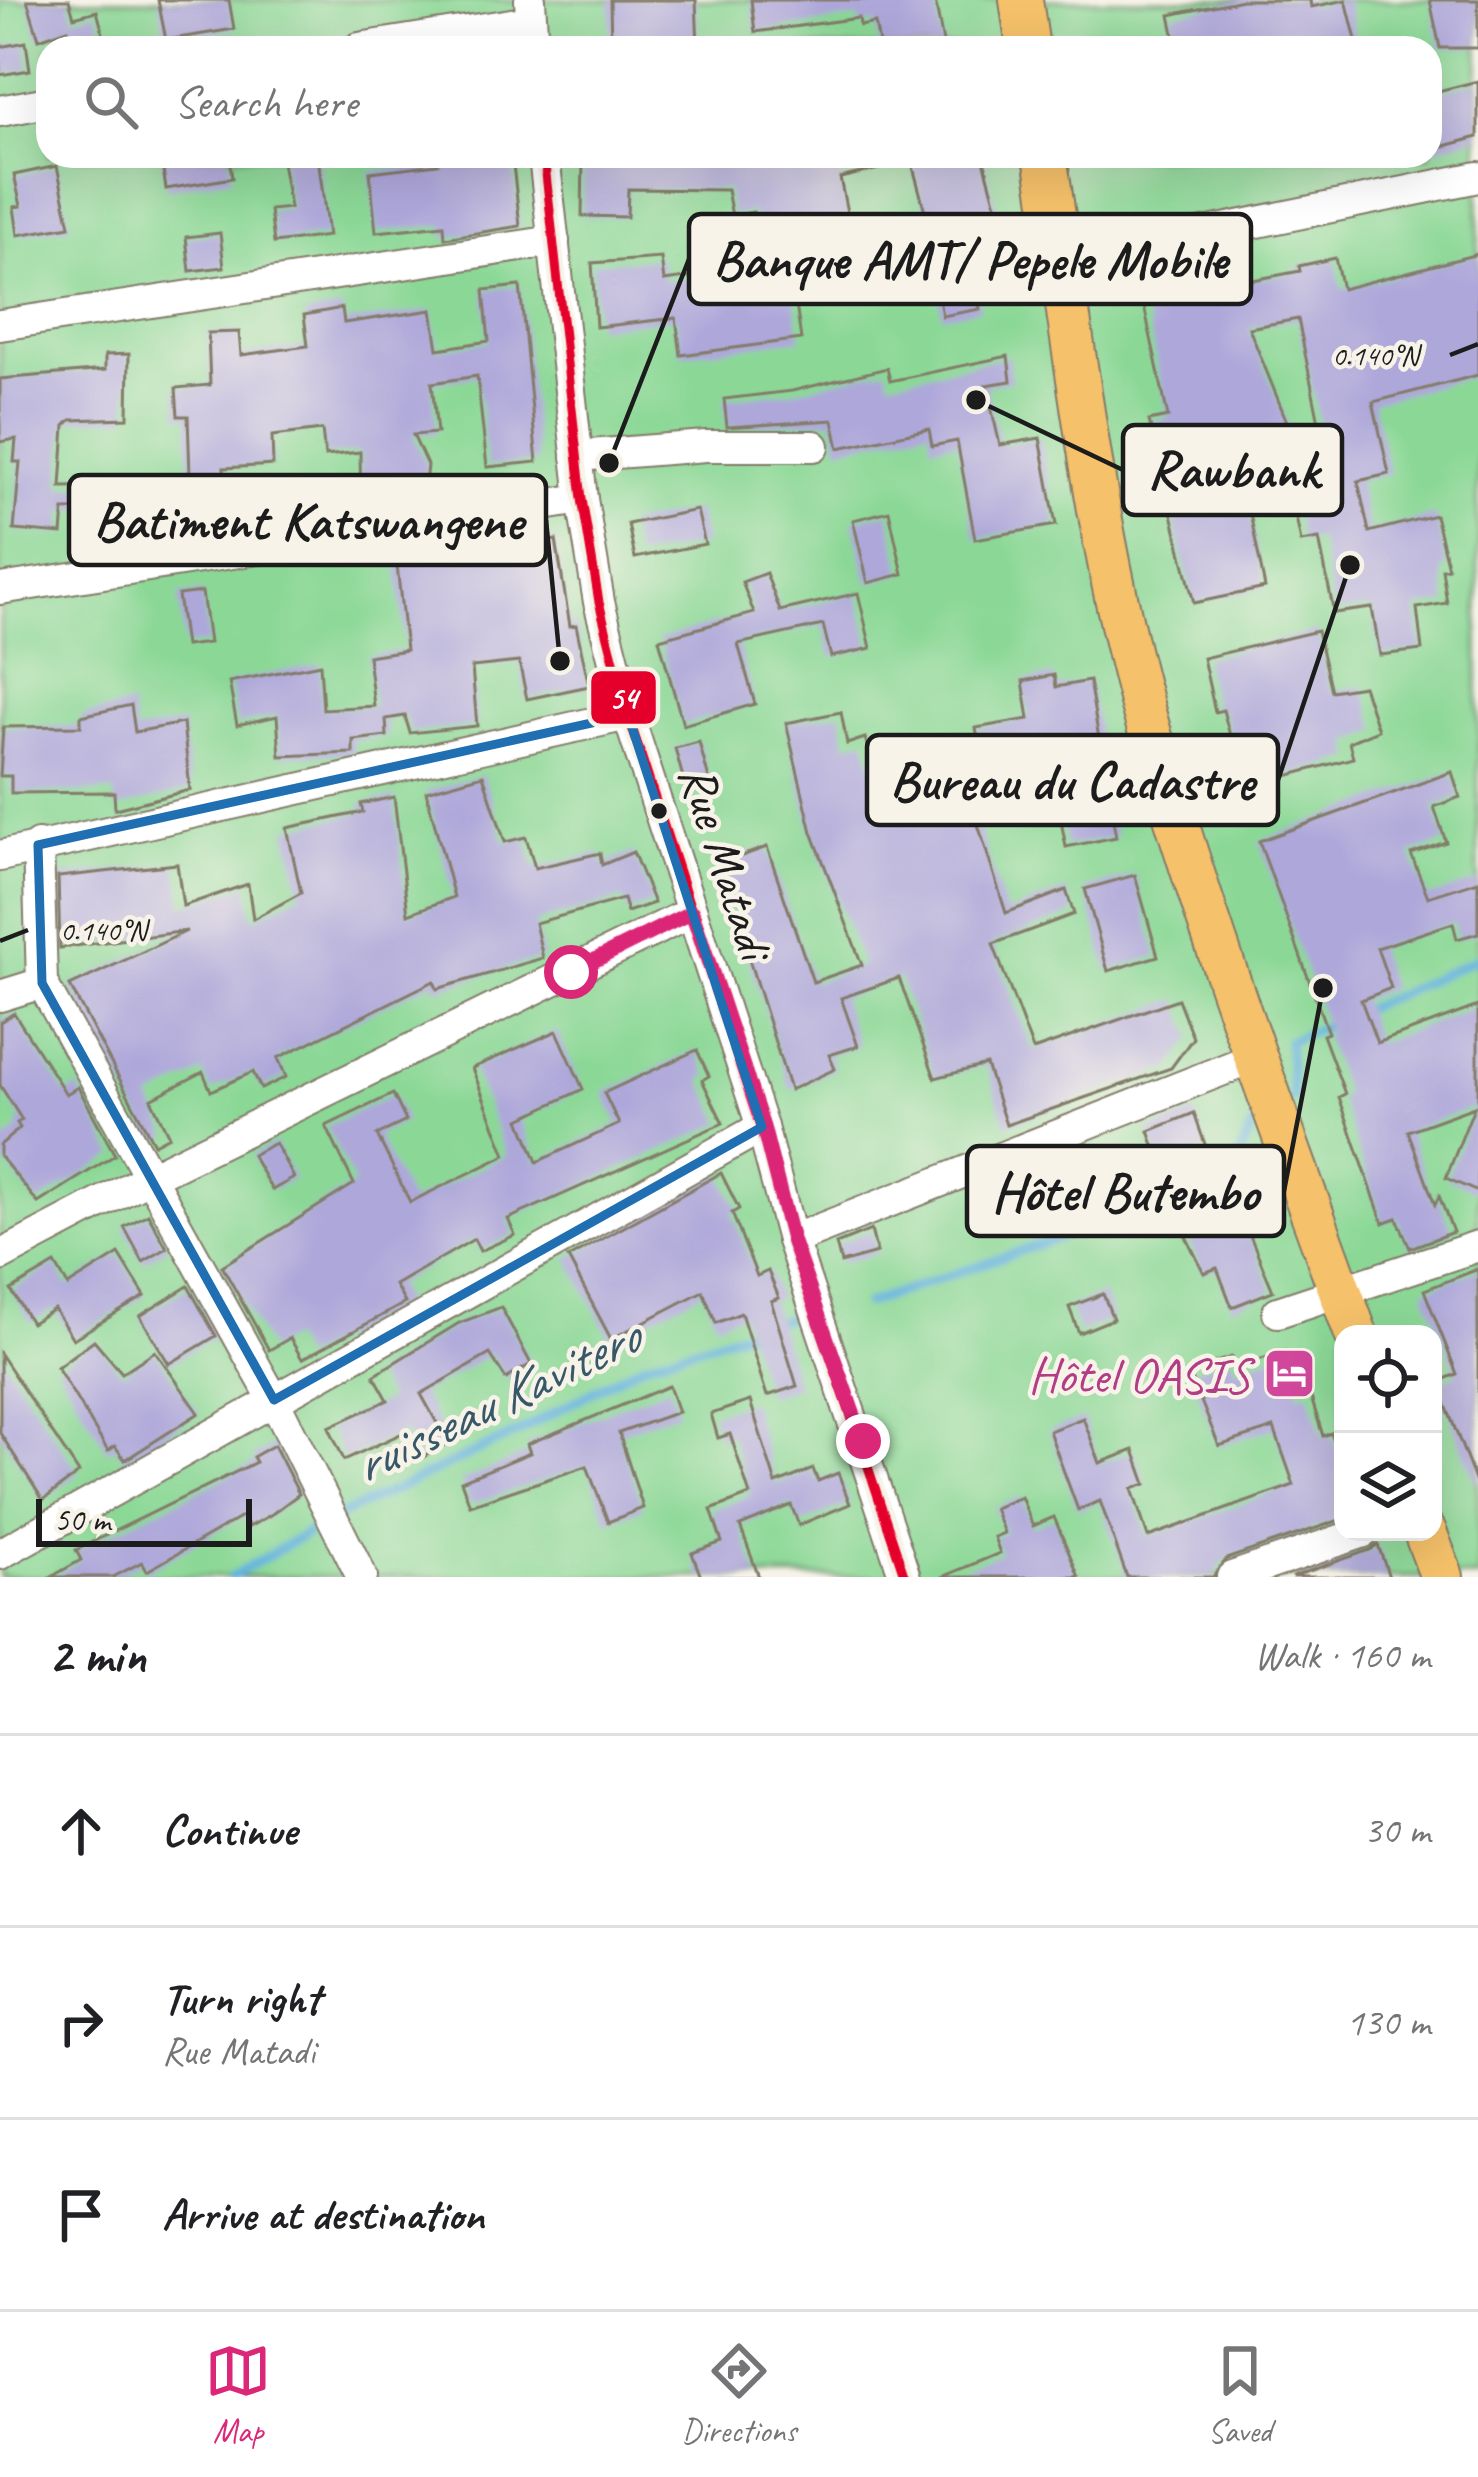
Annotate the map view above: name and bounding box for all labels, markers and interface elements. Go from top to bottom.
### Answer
search box [36,36,1442,168]
icon: search [78,69,144,135]
text: Search here [174,74,357,131]
callout: Banque AMT/ Pepele Mobile [689,214,1251,304]
text: Banque AMT/ Pepele Mobile [713,226,1231,294]
text: 0.140°N [1332,336,1423,374]
callout: Rawbank [1123,425,1342,515]
text: Rawbank [1147,436,1323,504]
callout: Batiment Katswangene [69,475,546,565]
text: Batiment Katswangene [93,487,528,555]
line badge: 54 [589,669,658,726]
text: 54 [608,677,642,719]
callout: Bureau du Cadastre [867,735,1278,825]
text: Bureau du Cadastre [890,747,1258,815]
street label: Rue Matadi [665,756,789,972]
unlabelled marker [648,800,670,822]
text: 0.140°N [60,911,151,949]
route start [544,945,598,999]
callout: Hôtel Butembo [967,1146,1284,1236]
text: Hôtel Butembo [991,1158,1262,1226]
water label: ruisseau Kavitero [341,1299,656,1499]
map controls [1334,1325,1442,1541]
button: locate [1334,1325,1442,1433]
place label: Hôtel OASIS [1028,1343,1256,1407]
hotel icon: Hôtel OASIS [1261,1346,1317,1402]
route end [836,1414,890,1468]
button: layers [1334,1433,1442,1541]
scale bar [36,1493,252,1546]
text: 50 m [54,1499,110,1541]
text: 2 min [48,1623,146,1687]
text: Walk · 160 m [1254,1631,1430,1680]
icon: ahead [48,1798,114,1864]
text: Continue [162,1802,296,1859]
text: 30 m [1364,1806,1430,1855]
text: Turn right [162,1970,320,2027]
icon: right [48,1990,114,2056]
text: 130 m [1346,1998,1430,2047]
text: Rue Matadi [162,2027,315,2076]
icon: arrive [48,2182,114,2248]
text: Arrive at destination [162,2186,484,2243]
tab: Map [205,2338,271,2452]
tab: Directions [682,2338,796,2452]
tab: Saved [1207,2338,1273,2452]

